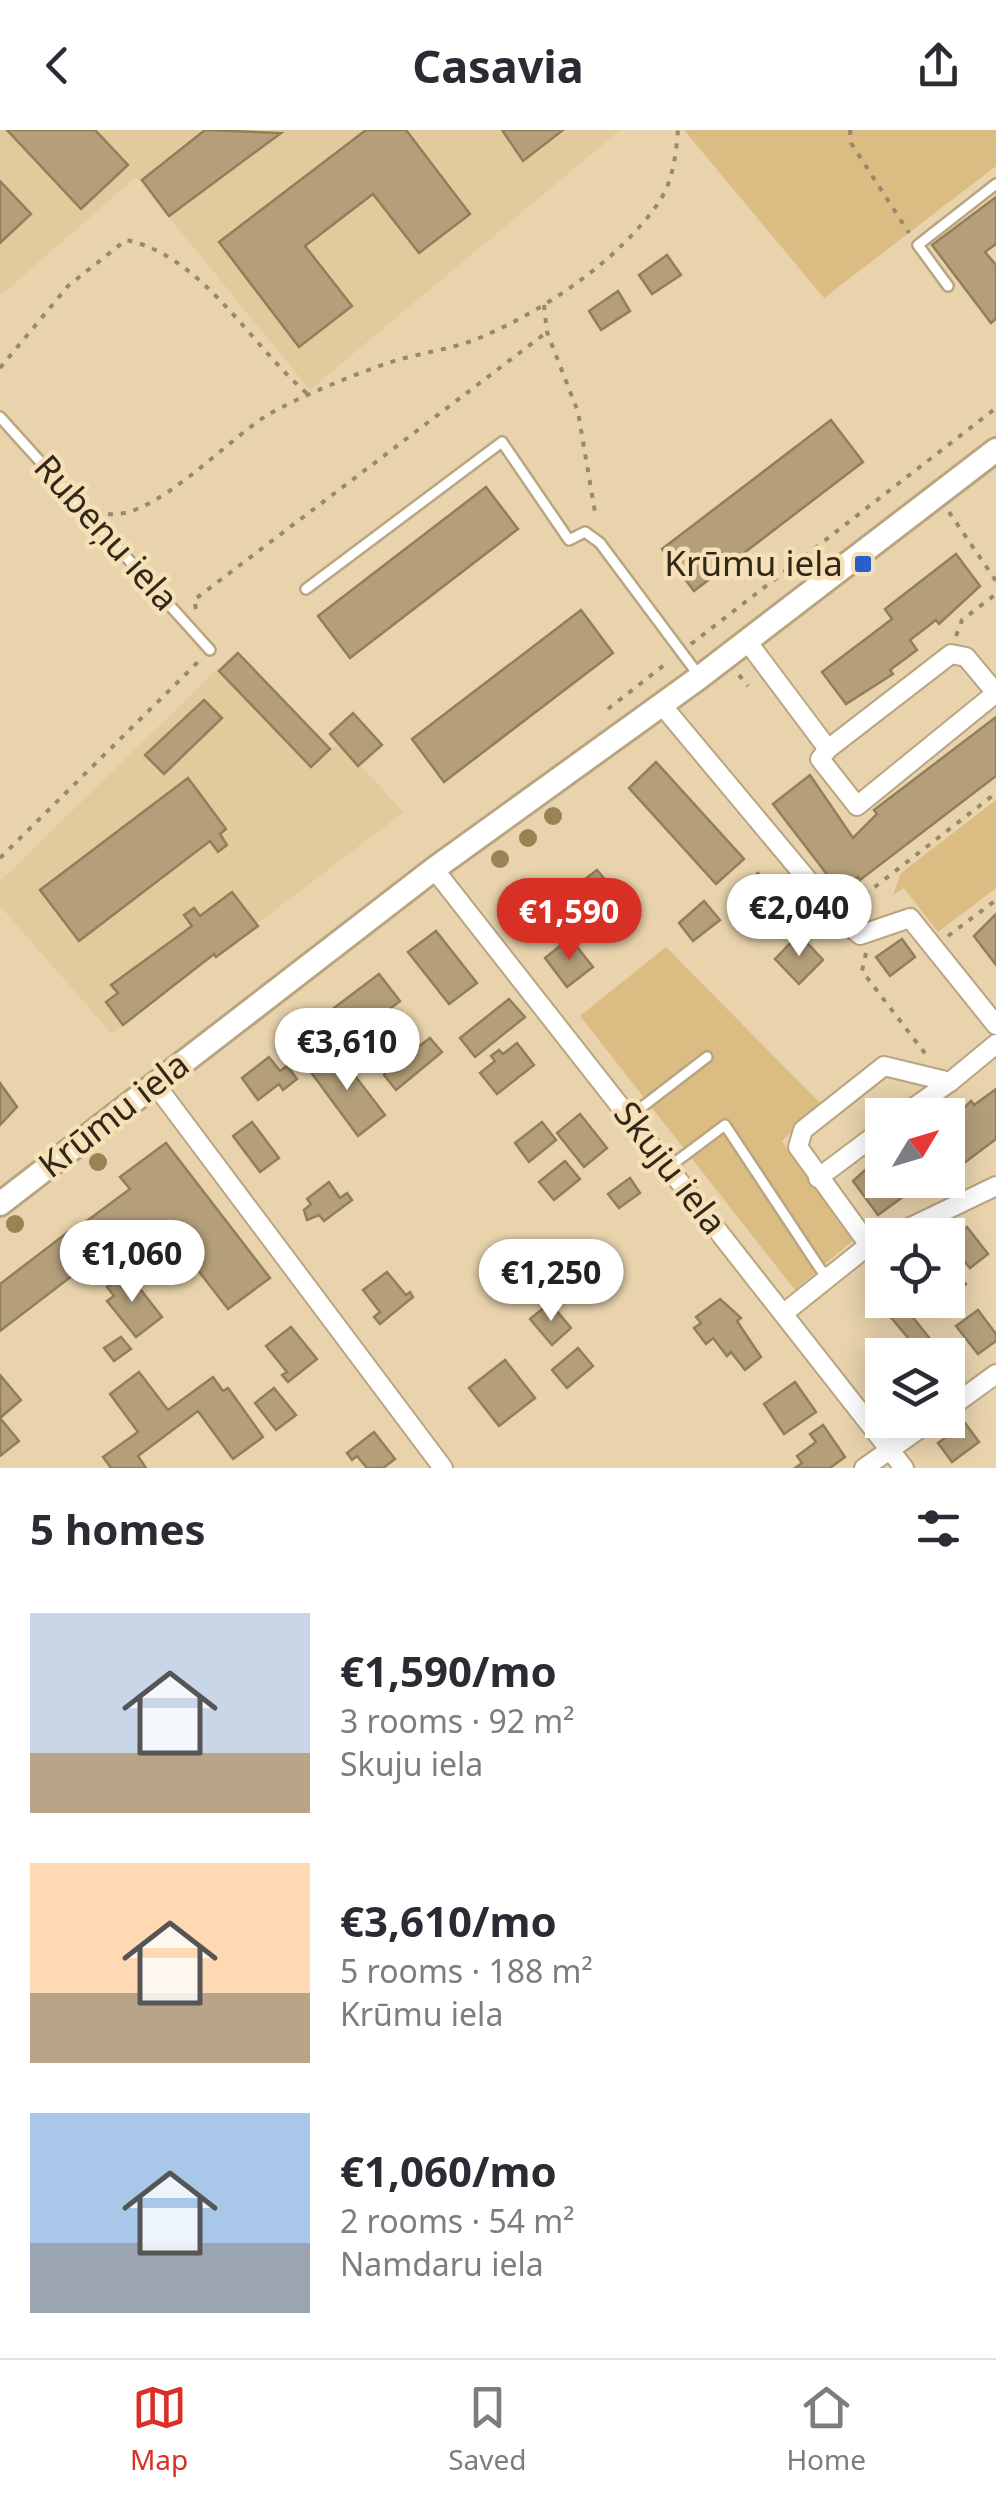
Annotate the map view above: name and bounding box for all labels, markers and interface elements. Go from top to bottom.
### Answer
text: Casavia [412,35,584,96]
icon: back [30,38,85,93]
icon: share [911,38,966,93]
street label: Rubeņu iela [25,444,190,620]
place label: Krūmu iela [664,539,843,586]
marker: Krūmu iela [852,553,874,575]
pin: €2,040 [718,874,880,959]
pin: €1,590 [488,878,650,963]
text: €2,040 [749,885,849,928]
text: €1,590 [519,889,619,932]
pin: €3,610 [266,1008,428,1093]
text: €3,610 [297,1019,397,1062]
street label: Krūmu iela [28,1040,198,1187]
street label: Skuju iela [604,1091,738,1243]
north arrow [865,1098,965,1198]
map controls [865,1098,965,1438]
button: locate [865,1218,965,1318]
pin: €1,060 [51,1220,213,1305]
text: €1,060 [82,1231,182,1274]
pin: €1,250 [470,1239,632,1324]
text: €1,250 [501,1250,601,1293]
button: layers [865,1338,965,1438]
text: 5 homes [30,1500,206,1557]
icon: filters [911,1501,966,1556]
text: €1,590/mo [340,1642,557,1699]
icon: home [110,1653,230,1773]
text: 3 rooms · 92 m² [340,1699,574,1742]
text: Skuju iela [340,1742,483,1785]
text: €3,610/mo [340,1892,557,1949]
icon: home [110,1903,230,2023]
text: 5 rooms · 188 m² [340,1949,593,1992]
text: Krūmu iela [340,1992,503,2035]
text: €1,060/mo [340,2142,557,2199]
icon: home [110,2153,230,2273]
text: 2 rooms · 54 m² [340,2199,574,2242]
text: Namdaru iela [340,2242,544,2285]
tab: Map [130,2380,188,2478]
tab: Saved [448,2380,526,2478]
tab: Home [786,2380,866,2478]

